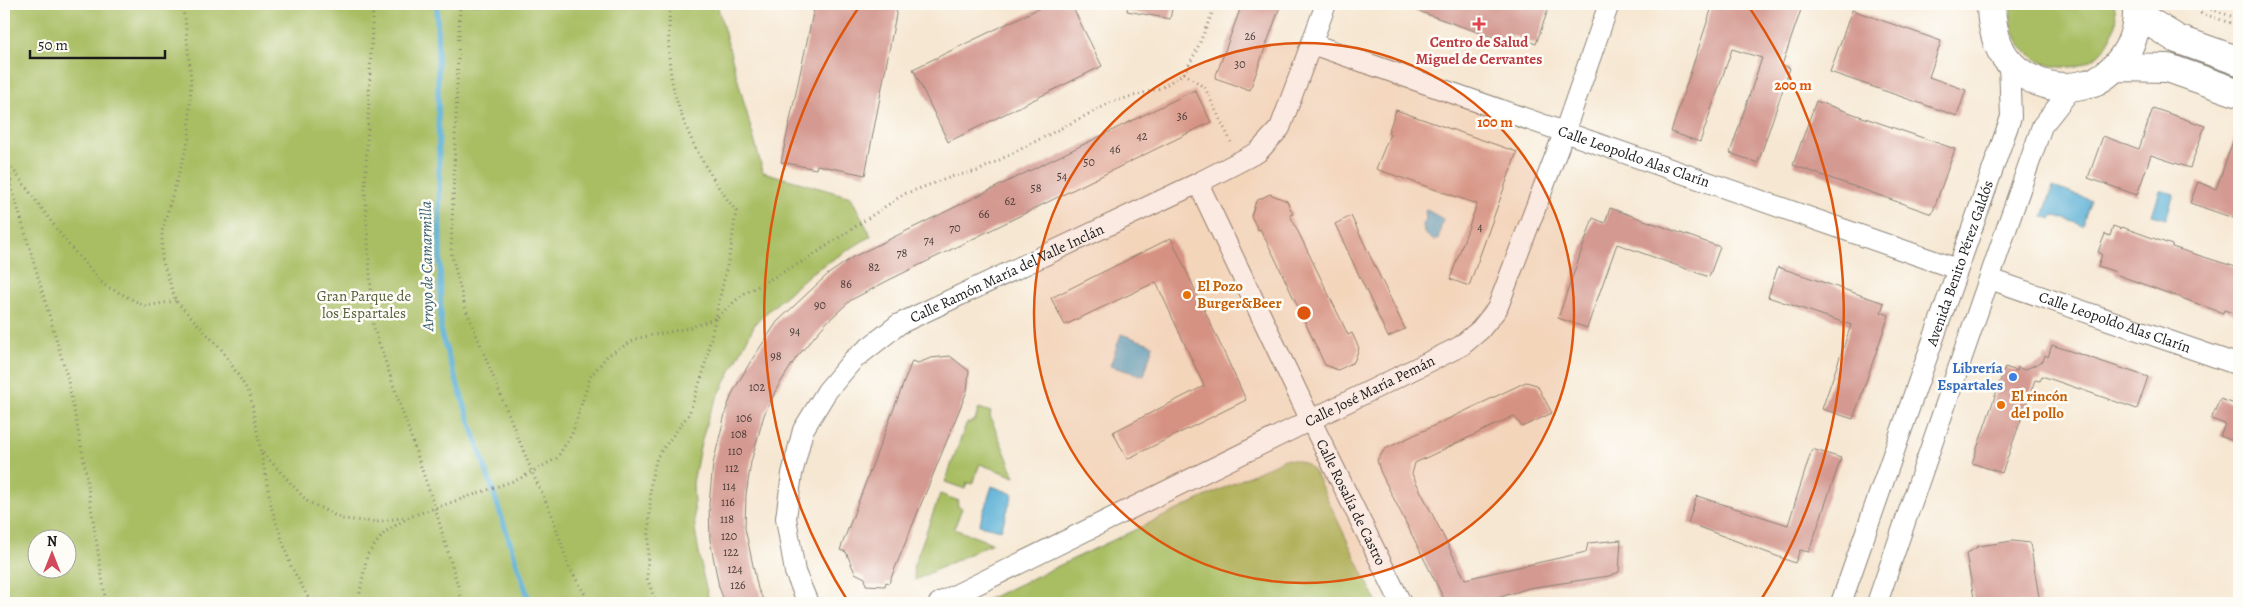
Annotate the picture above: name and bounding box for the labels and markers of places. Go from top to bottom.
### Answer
marker: Centro de Salud Miguel de Cervantes [1472,17,1486,31]
place label: Centro de Salud Miguel de Cervantes [1416,32,1542,69]
place label: El Pozo Burger&Beer [1197,276,1282,313]
marker: El Pozo Burger&Beer [1181,289,1193,301]
centre of rings [1295,304,1313,322]
place label: Librería Espartales [1937,358,2004,395]
marker: Librería Espartales [2007,371,2019,383]
place label: El rincón del pollo [2011,386,2068,423]
marker: El rincón del pollo [1995,399,2007,411]

